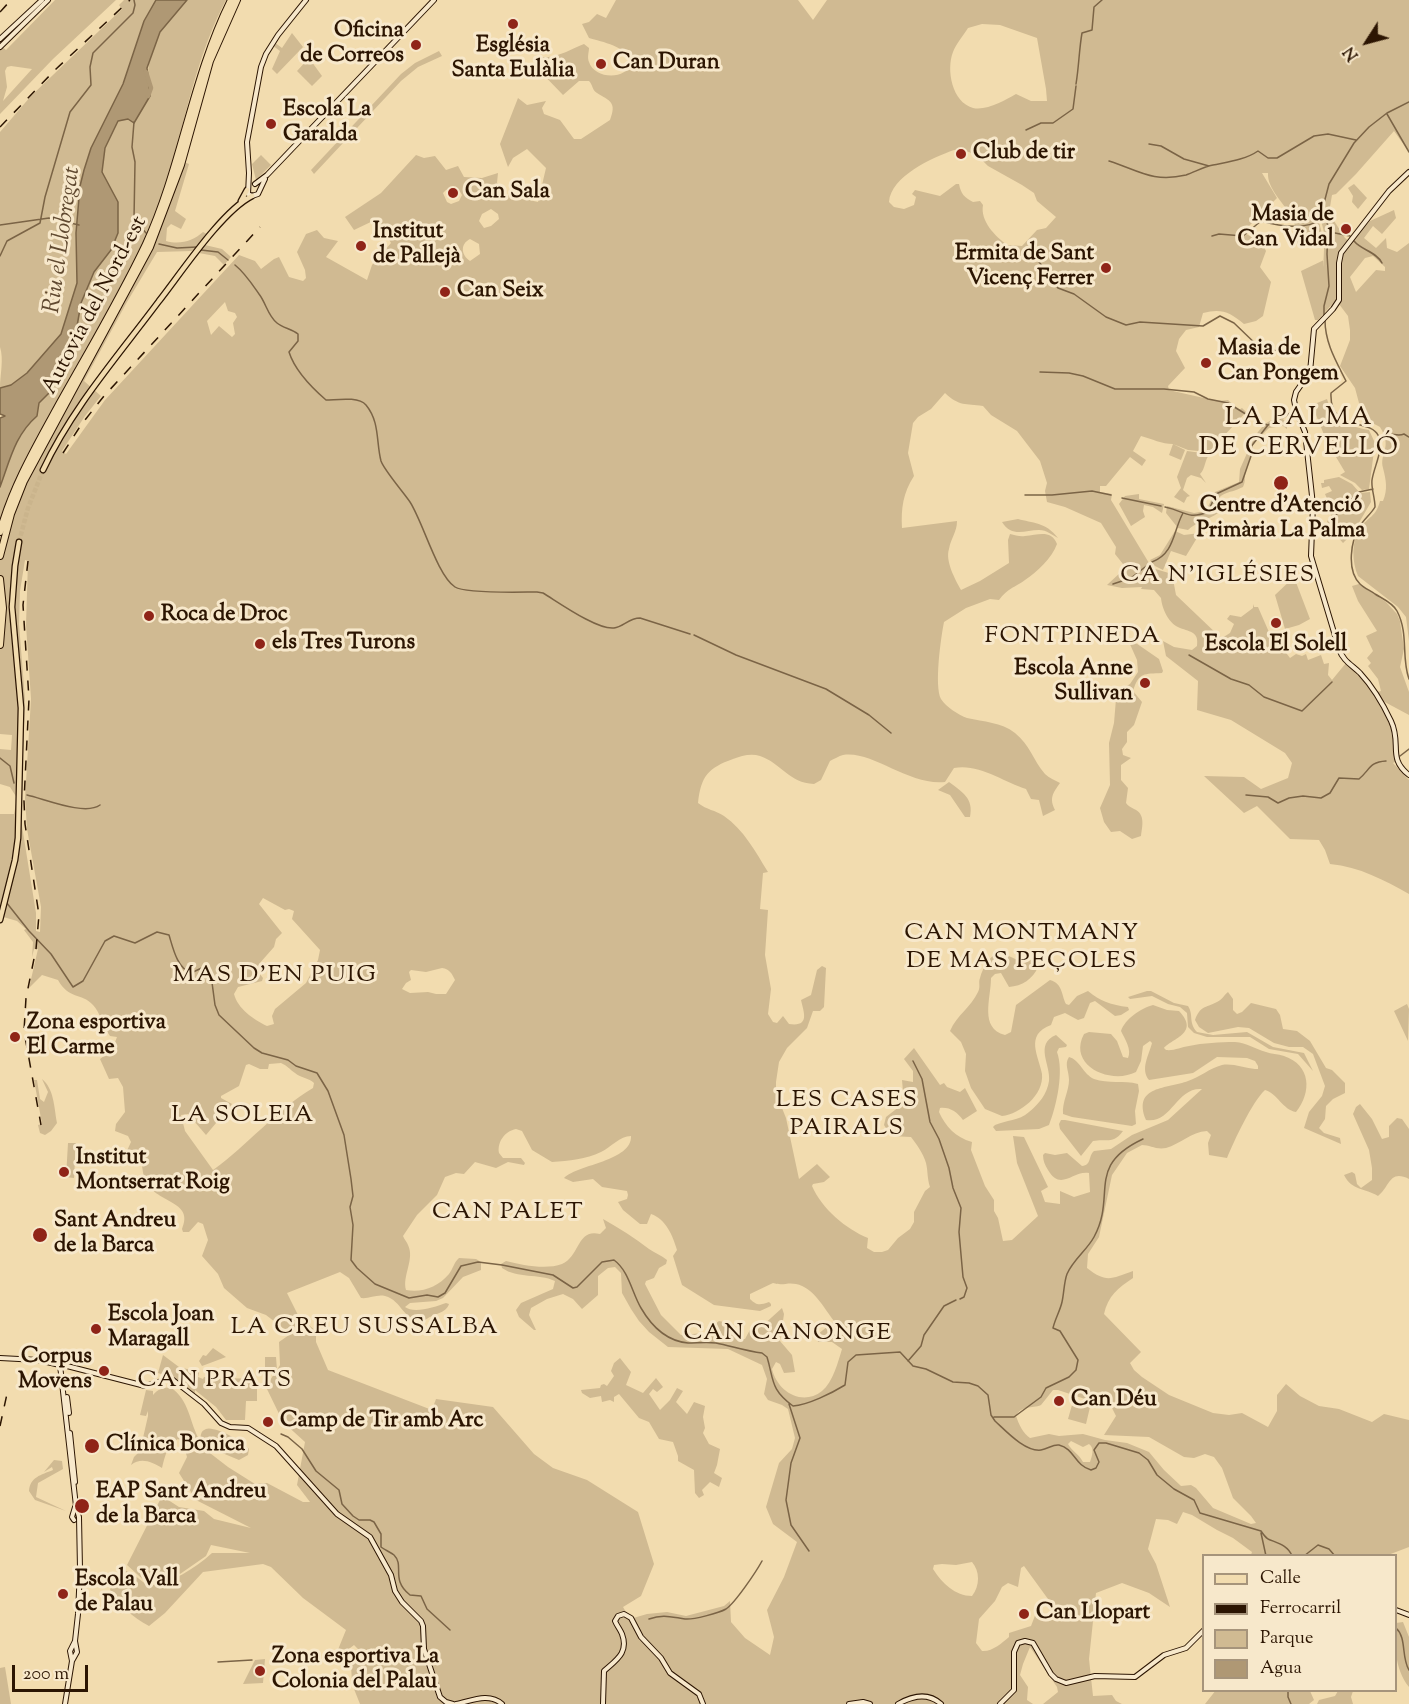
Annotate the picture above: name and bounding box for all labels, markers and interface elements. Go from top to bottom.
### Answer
north arrow [1337,12,1397,72]
marker: Església Santa Eulàlia [506,17,520,31]
place label: Oficina de Correos [300,19,404,70]
place label: Església Santa Eulàlia [451,34,575,86]
marker: Oficina de Correos [409,38,423,52]
text: N [1339,41,1365,65]
place label: Can Duran [613,51,720,77]
marker: Can Duran [594,57,608,71]
place label: Escola La Garalda [283,98,371,150]
marker: Escola La Garalda [264,117,278,131]
place label: Club de tir [973,141,1075,167]
marker: Club de tir [954,147,968,161]
water label: Riu el Llobregat [39,165,89,315]
place label: Can Sala [465,180,550,206]
marker: Can Sala [446,186,460,200]
place label: Masia de Can Vidal [1237,203,1334,254]
street label: Autovia del Nord-est [38,212,154,400]
place label: Institut de Pallejà [373,220,461,272]
marker: Masia de Can Vidal [1339,222,1353,236]
marker: Institut de Pallejà [354,239,368,253]
place label: Ermita de Sant Vicenç Ferrer [955,242,1094,294]
marker: Ermita de Sant Vicenç Ferrer [1099,261,1113,275]
place label: Can Seix [457,279,544,305]
marker: Can Seix [438,285,452,299]
place label: Masia de Can Pongem [1218,337,1339,388]
marker: Masia de Can Pongem [1199,356,1213,370]
district label: LA PALMA DE CERVELLÓ [1199,404,1399,466]
marker: Centre d'Atenció Primària La Palma [1272,474,1290,492]
place label: Centre d'Atenció Primària La Palma [1197,494,1365,546]
district label: CA N'IGLÉSIES [1120,563,1316,591]
place label: Roca de Droc [161,603,288,629]
marker: Roca de Droc [142,609,156,623]
marker: Escola El Solell [1269,616,1283,630]
district label: FONTPINEDA [985,624,1161,652]
place label: els Tres Turons [272,631,415,657]
place label: Escola El Solell [1205,633,1347,659]
marker: els Tres Turons [253,637,267,651]
place label: Escola Anne Sullivan [1014,657,1133,708]
marker: Escola Anne Sullivan [1138,676,1152,690]
district label: CAN MONTMANY DE MAS PEÇOLES [904,921,1140,977]
district label: MAS D'EN PUIG [173,963,377,991]
place label: Zona esportiva El Carme [27,1011,166,1062]
marker: Zona esportiva El Carme [8,1030,22,1044]
district label: LES CASES PAIRALS [776,1088,918,1144]
district label: LA SOLEIA [171,1103,315,1131]
place label: Institut Montserrat Roig [76,1146,230,1198]
marker: Institut Montserrat Roig [57,1165,71,1179]
district label: CAN PALET [432,1200,584,1228]
place label: Sant Andreu de la Barca [54,1209,176,1260]
marker: Sant Andreu de la Barca [31,1226,49,1244]
place label: Escola Joan Maragall [108,1303,214,1354]
district label: LA CREU SUSSALBA [231,1315,499,1343]
district label: CAN CANONGE [684,1321,892,1349]
marker: Escola Joan Maragall [89,1322,103,1336]
place label: Corpus Movens [18,1345,92,1396]
marker: Corpus Movens [97,1364,111,1378]
district label: CAN PRATS [138,1368,292,1396]
place label: Can Déu [1071,1388,1157,1414]
marker: Can Déu [1052,1394,1066,1408]
place label: Camp de Tir amb Arc [280,1409,483,1435]
marker: Camp de Tir amb Arc [261,1415,275,1429]
place label: Clínica Bonica [106,1433,245,1459]
marker: Clínica Bonica [83,1437,101,1455]
place label: EAP Sant Andreu de la Barca [96,1480,267,1532]
marker: EAP Sant Andreu de la Barca [73,1497,91,1515]
legend [1202,1554,1397,1692]
text: Calle [1260,1566,1301,1592]
place label: Escola Vall de Palau [75,1568,179,1620]
marker: Escola Vall de Palau [56,1587,70,1601]
text: Ferrocarril [1260,1596,1341,1622]
place label: Can Llopart [1036,1601,1150,1627]
marker: Can Llopart [1017,1607,1031,1621]
text: Parque [1260,1626,1313,1652]
place label: Zona esportiva La Colonia del Palau [272,1645,439,1696]
scale bar [15,1653,92,1691]
text: Agua [1260,1656,1302,1682]
text: 200 m [23,1662,69,1688]
marker: Zona esportiva La Colonia del Palau [253,1664,267,1678]

